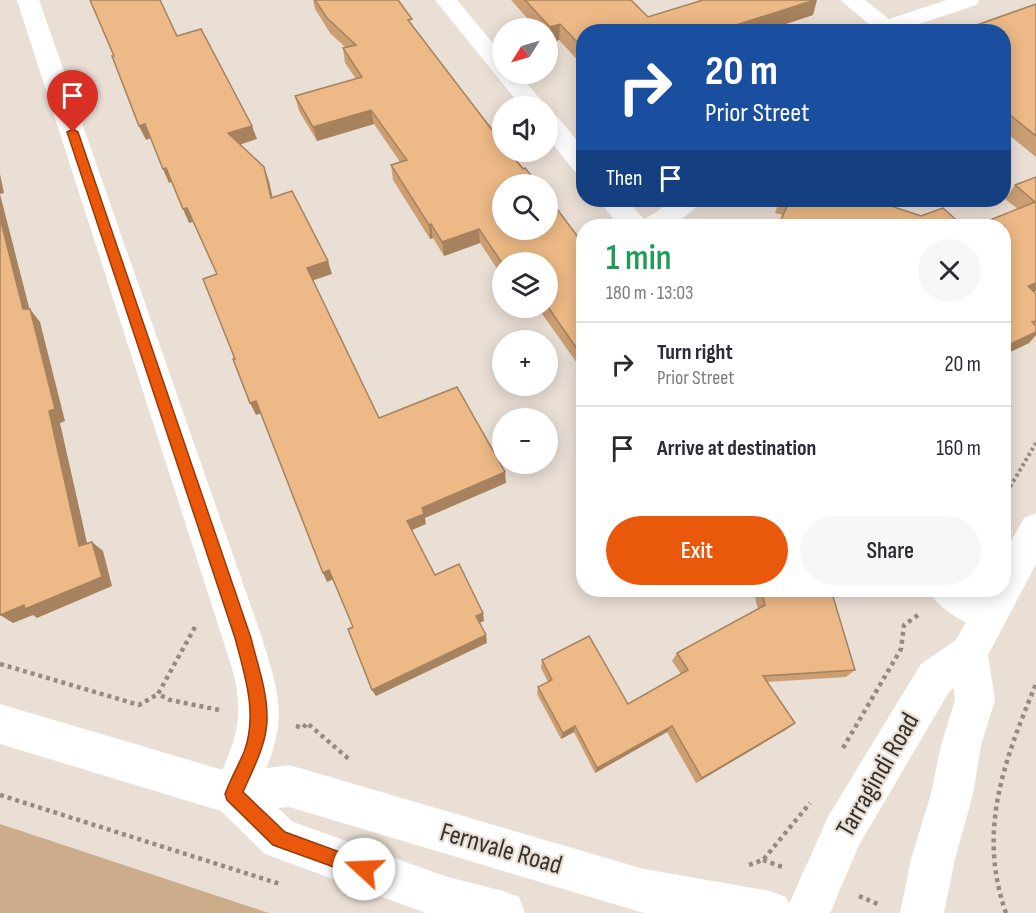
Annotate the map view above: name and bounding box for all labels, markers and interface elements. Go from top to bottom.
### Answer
north arrow [492,18,558,84]
map controls [492,18,558,474]
text: 20 m [705,46,778,97]
icon: right [606,48,684,126]
pin [47,70,98,132]
icon: arrive [56,79,89,112]
button: sound [492,96,558,162]
text: Prior Street [705,97,809,129]
icon: arrive [654,162,687,195]
text: Then [606,165,642,192]
button: search [492,174,558,240]
text: 1 min [606,237,671,280]
button: close [918,239,981,302]
button: layers [492,252,558,318]
text: 180 m · 13:03 [606,281,693,305]
button: + [492,330,558,396]
text: Turn right [657,339,733,366]
icon: right [606,348,639,381]
text: 20 m [945,351,981,378]
text: Prior Street [657,366,734,390]
button: − [492,408,558,474]
icon: arrive [606,432,639,465]
text: Arrive at destination [657,435,816,462]
text: 160 m [936,435,981,462]
button: Exit [606,516,788,585]
button: Share [800,516,981,585]
street label: Tarragindi Road [830,707,926,843]
street label: Fernvale Road [436,816,566,882]
position arrow [332,837,396,901]

